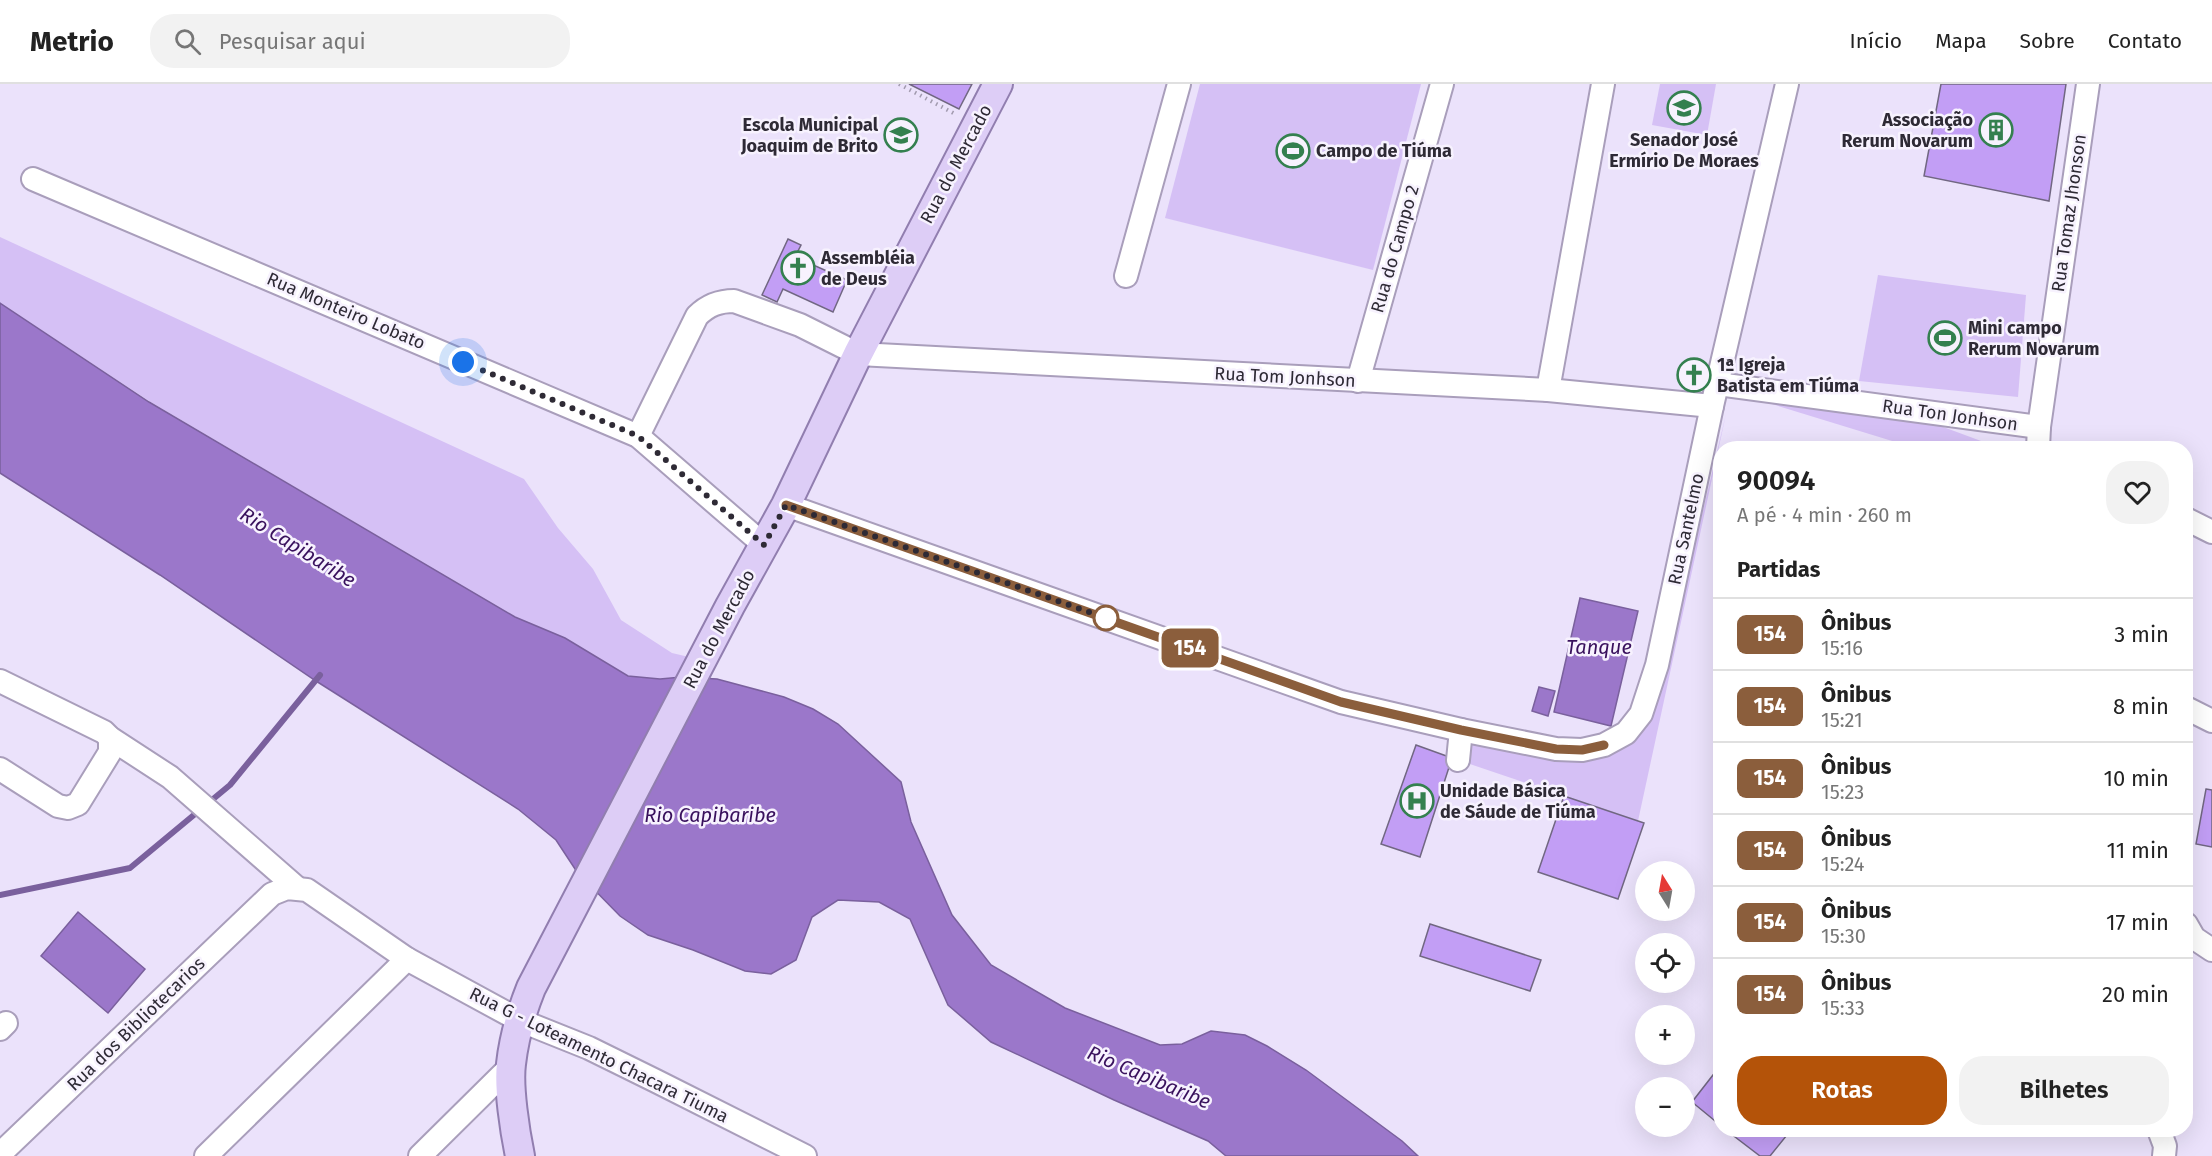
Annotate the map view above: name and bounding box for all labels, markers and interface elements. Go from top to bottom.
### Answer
search box [150,14,570,68]
text: Metrio [30,25,114,58]
icon: search [171,25,204,58]
text: Pesquisar aqui [219,28,366,55]
text: Início [1849,28,1902,54]
text: Mapa [1935,28,1987,54]
text: Sobre [2020,28,2075,54]
text: Contato [2108,28,2182,54]
school or university icon: Senador José Ermírio De Moraes [1666,90,1702,126]
street label: Rua do Mercado [915,101,997,227]
place label: Associação Rerum Novarum [1842,109,1973,152]
building icon: Associação Rerum Novarum [1978,112,2014,148]
place label: Escola Municipal Joaquim de Brito [740,114,879,157]
school or university icon: Escola Municipal Joaquim de Brito [883,117,919,153]
place label: Senador José Ermírio De Moraes [1609,129,1759,172]
sports icon: Campo de Tiúma [1275,133,1311,169]
street label: Rua Tomaz Jhonson [2047,133,2091,293]
place label: Campo de Tiúma [1316,140,1452,162]
street label: Rua do Campo 2 [1366,182,1424,315]
place label: Assembléia de Deus [820,247,915,290]
church icon: Assembléia de Deus [780,250,816,286]
street label: Rua Monteiro Lobato [264,268,428,354]
place label: Mini campo Rerum Novarum [1968,317,2100,360]
sports icon: Mini campo Rerum Novarum [1927,320,1963,356]
your location [448,347,478,377]
place label: 1ª Igreja Batista em Tiúma [1717,354,1859,397]
church icon: 1ª Igreja Batista em Tiúma [1676,357,1712,393]
street label: Rua Tom Jonhson [1214,362,1356,392]
street label: Rua Ton Jonhson [1881,395,2019,435]
button: heart [2106,461,2169,524]
text: 90094 [1737,464,1815,497]
street label: Rua Santelmo [1663,471,1709,587]
water label: Rio Capibaribe [236,502,360,592]
text: A pé · 4 min · 260 m [1737,503,1912,527]
text: Partidas [1737,556,1820,583]
street label: Rua do Mercado [678,566,760,692]
unlabelled marker [1093,605,1119,631]
text: Ônibus [1821,609,1891,636]
text: 154 [1754,621,1786,647]
text: 3 min [2114,621,2169,648]
line badge: 154 [1156,628,1224,668]
text: 154 [1174,635,1206,661]
water label: Tanque [1566,635,1632,659]
text: 15:16 [1821,636,1863,660]
text: Ônibus [1821,681,1891,708]
text: 154 [1754,693,1786,719]
text: 8 min [2113,693,2169,720]
text: 15:21 [1821,708,1863,732]
text: Ônibus [1821,753,1891,780]
text: 154 [1754,765,1786,791]
text: 10 min [2103,765,2169,792]
place label: Unidade Básica de Sáude de Tiúma [1440,780,1596,823]
text: 15:23 [1821,780,1864,804]
hospital icon: Unidade Básica de Sáude de Tiúma [1399,783,1435,819]
water label: Rio Capibaribe [644,803,776,827]
text: Ônibus [1821,825,1891,852]
text: 154 [1754,837,1786,863]
text: 11 min [2106,837,2169,864]
text: 15:24 [1821,852,1864,876]
north arrow [1635,861,1695,921]
map controls [1635,861,1695,1137]
text: Ônibus [1821,897,1891,924]
text: 154 [1754,909,1786,935]
text: 17 min [2106,909,2169,936]
text: 15:30 [1821,924,1866,948]
button: locate [1635,933,1695,993]
street label: Rua dos Bibliotecarios [62,952,210,1096]
text: Ônibus [1821,969,1891,996]
text: 154 [1754,981,1786,1007]
text: 20 min [2102,981,2169,1008]
street label: Rua G - Loteamento Chacara Tiuma [466,983,732,1127]
text: 15:33 [1821,996,1865,1020]
button: + [1635,1005,1695,1065]
water label: Rio Capibaribe [1084,1040,1214,1114]
button: Rotas [1737,1056,1947,1125]
button: Bilhetes [1959,1056,2169,1125]
button: − [1635,1077,1695,1137]

